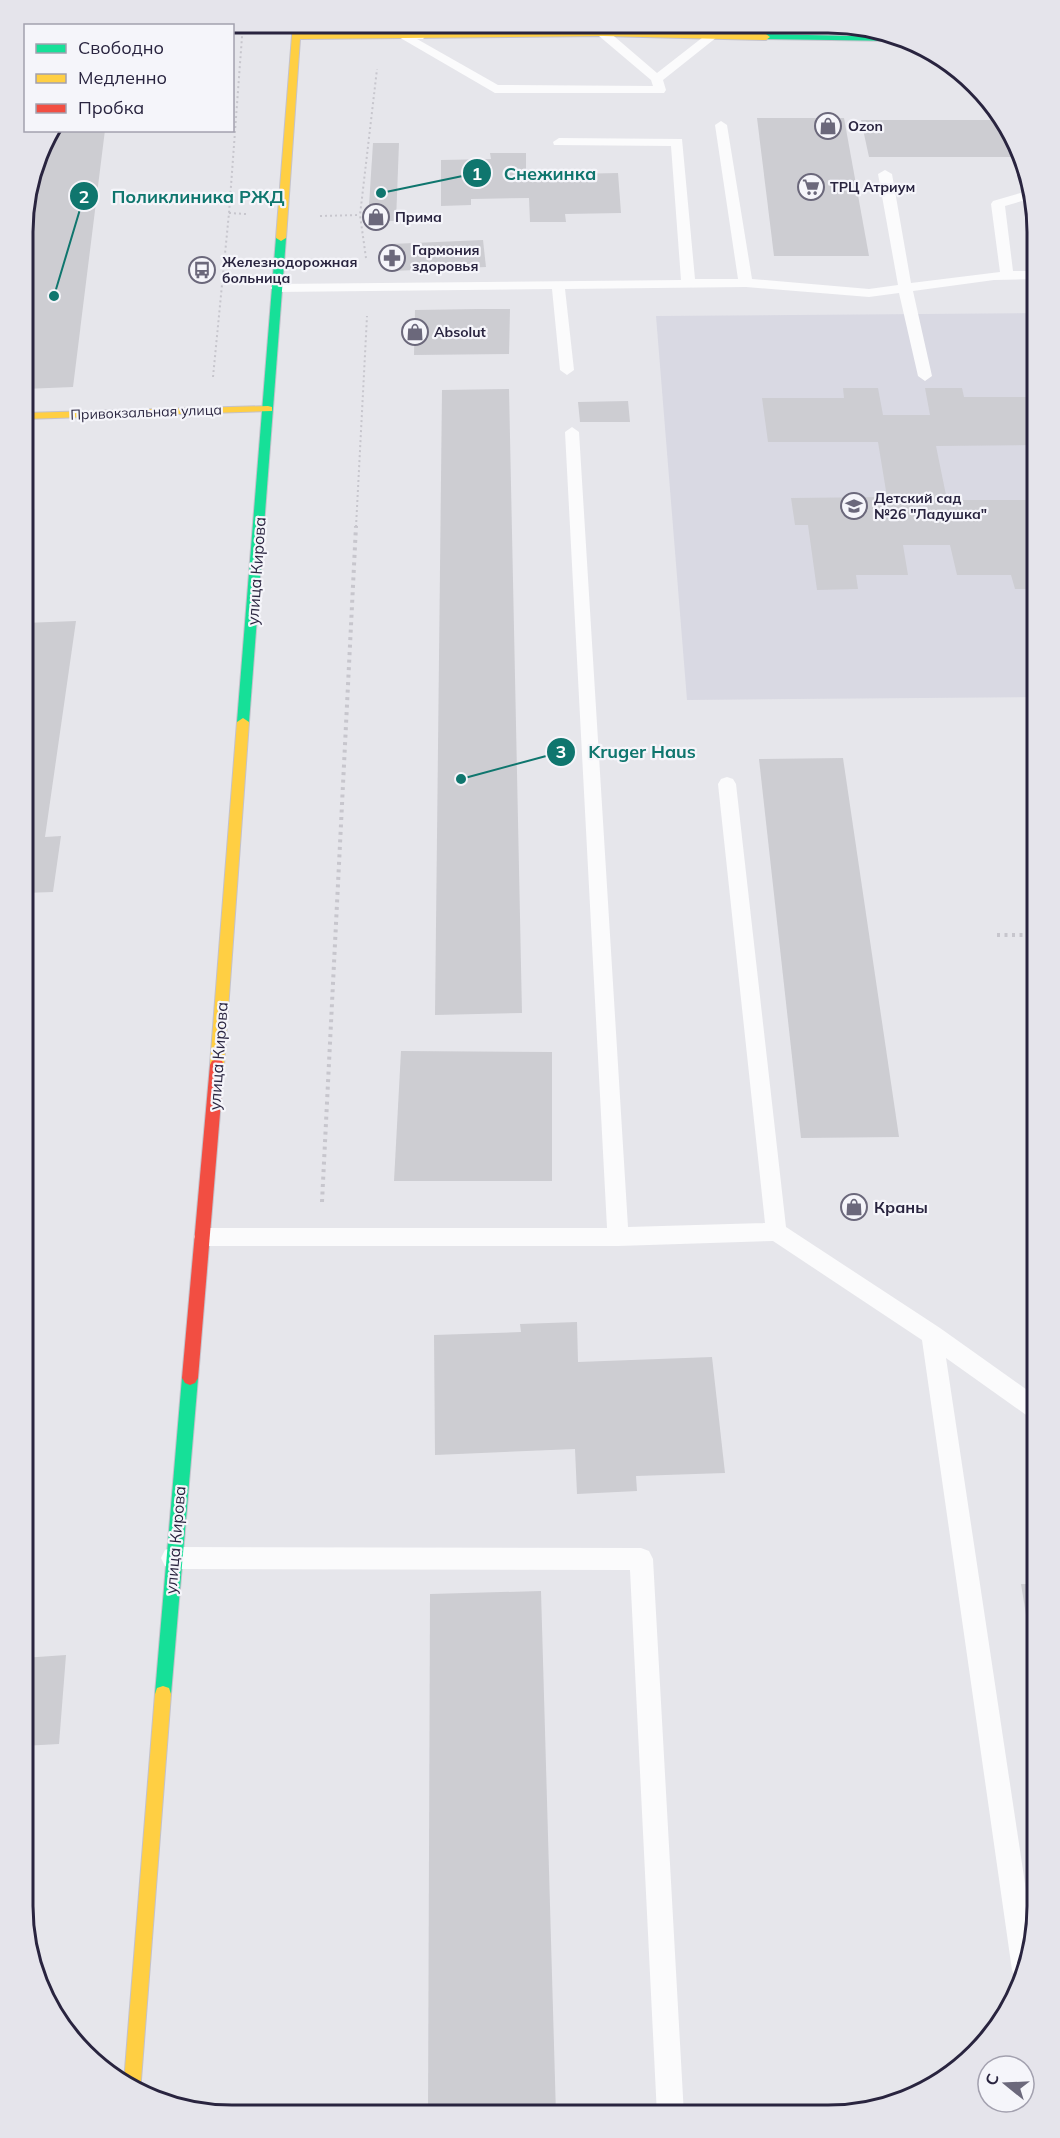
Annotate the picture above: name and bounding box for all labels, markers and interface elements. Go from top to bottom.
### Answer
legend [24,24,234,132]
text: Свободно [78,36,164,59]
text: Медленно [78,66,167,89]
text: Пробка [78,96,144,119]
shop icon: Ozon [813,111,843,141]
place label: Ozon [848,117,883,135]
callout: Снежинка [462,155,608,191]
text: 1 [472,162,482,185]
text: Снежинка [504,162,596,185]
supermarket icon: ТРЦ Атриум [796,172,826,202]
callout: Поликлиника РЖД [69,178,296,214]
place label: ТРЦ Атриум [830,178,915,196]
text: 2 [79,185,89,208]
text: Поликлиника РЖД [111,185,285,208]
shop icon: Прима [361,202,391,232]
place label: Прима [395,208,442,226]
place label: Гармония здоровья [412,241,480,275]
pharmacy icon: Гармония здоровья [377,243,407,273]
place label: Железнодорожная больница [222,253,357,287]
bus stop icon: Железнодорожная больница [187,255,217,285]
shop icon: Absolut [400,317,430,347]
place label: Absolut [434,323,486,341]
street label: Привокзальная улица [70,400,222,424]
place label: Детский сад №26 "Ладушка" [874,489,987,523]
school or university icon: Детский сад №26 "Ладушка" [839,491,869,521]
street label: улица Кирова [242,516,270,626]
callout: Kruger Haus [546,734,708,770]
text: 3 [556,740,566,763]
text: Kruger Haus [588,740,696,763]
street label: улица Кирова [204,1001,232,1111]
shop icon: Краны [839,1192,869,1222]
place label: Краны [874,1197,928,1217]
street label: улица Кирова [160,1485,190,1595]
north arrow [976,2054,1036,2114]
text: С [981,2071,1003,2088]

